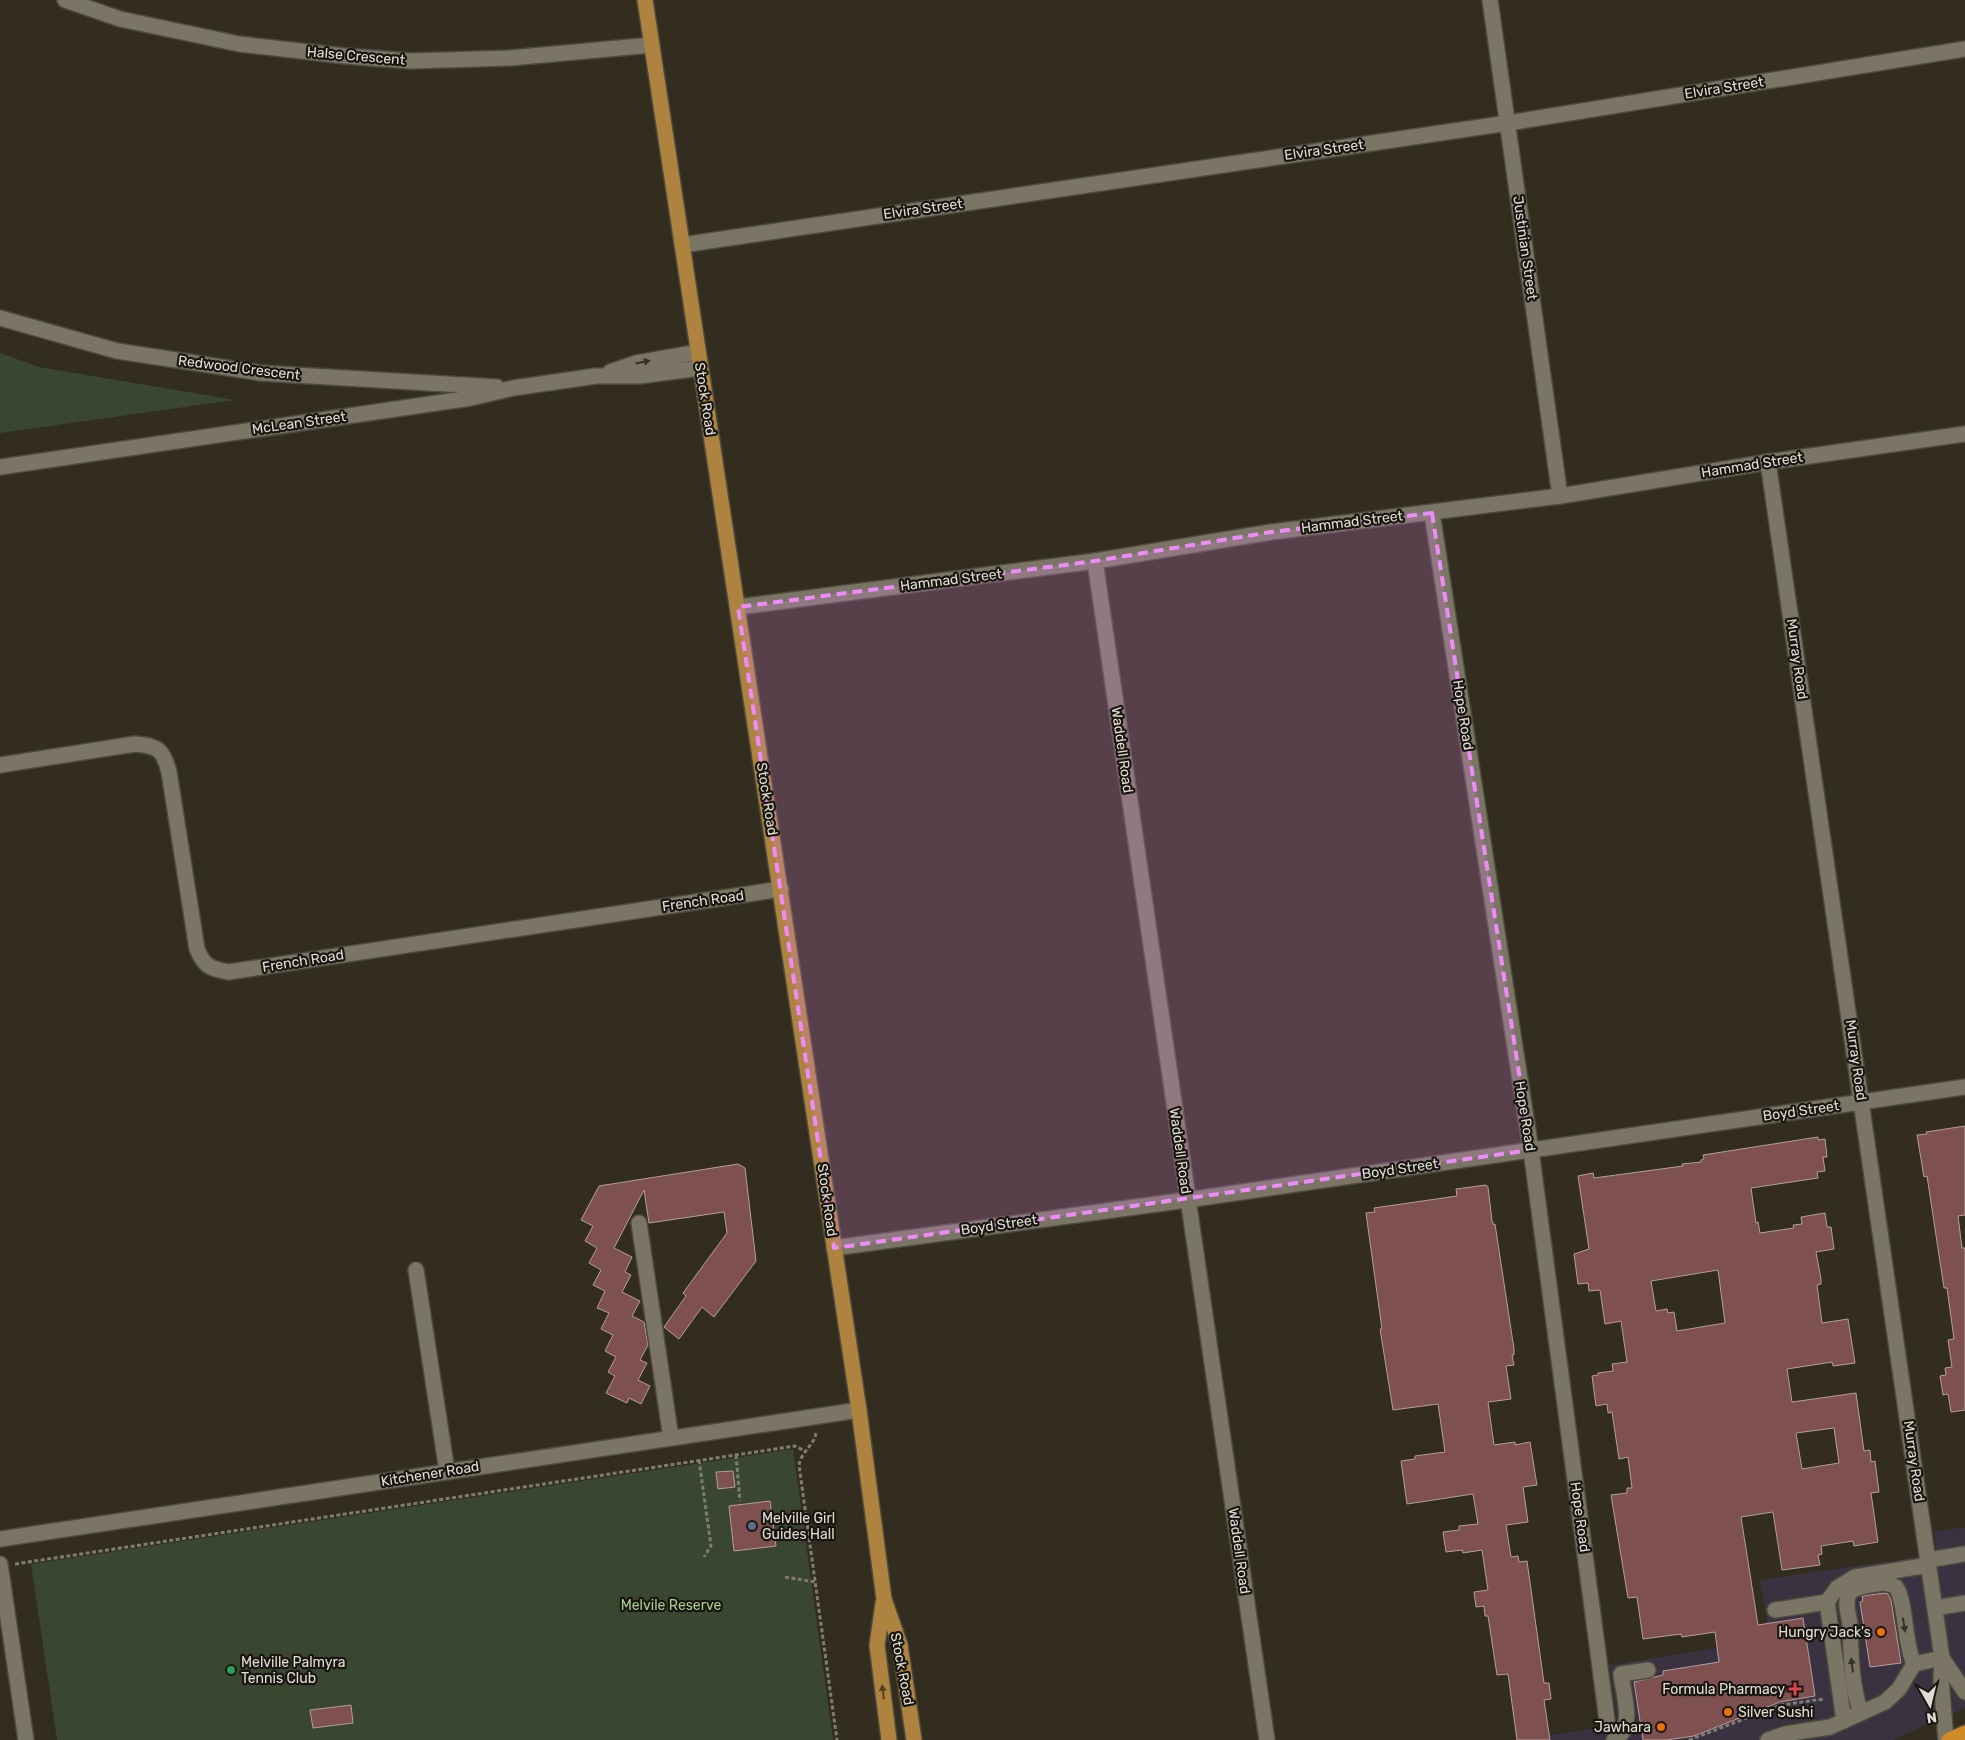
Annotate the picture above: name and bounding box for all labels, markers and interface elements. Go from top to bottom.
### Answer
street label: Halse Crescent [306,43,406,69]
street label: Elvira Street [1683,73,1765,103]
street label: Elvira Street [1283,136,1365,164]
street label: Elvira Street [882,195,964,223]
street label: Justinian Street [1509,195,1541,302]
street label: Redwood Crescent [177,352,302,384]
one-way arrow [635,357,651,365]
street label: Stock Road [691,361,719,437]
street label: McLean Street [251,408,348,438]
street label: Hammad Street [1700,448,1805,481]
street label: Hammad Street [1300,507,1404,537]
street label: Hammad Street [899,565,1003,595]
street label: Murray Road [1783,617,1811,701]
street label: Hope Road [1449,679,1477,751]
street label: Waddell Road [1108,706,1136,794]
street label: Stock Road [753,761,781,837]
street label: French Road [661,887,745,915]
street label: French Road [261,946,345,976]
street label: Murray Road [1842,1018,1870,1102]
street label: Hope Road [1511,1080,1539,1152]
street label: Boyd Street [1762,1097,1841,1125]
street label: Waddell Road [1166,1107,1194,1195]
street label: Boyd Street [1361,1155,1440,1183]
street label: Stock Road [813,1162,841,1238]
street label: Boyd Street [960,1211,1039,1239]
street label: Murray Road [1900,1419,1928,1503]
street label: Kitchener Road [380,1458,480,1490]
street label: Hope Road [1567,1481,1593,1553]
street label: Waddell Road [1225,1507,1253,1595]
place label: Melville Girl Guides Hall [762,1510,835,1543]
marker: Melville Girl Guides Hall [746,1520,758,1532]
park label: Melvile Reserve [621,1597,722,1614]
one-way arrow [1900,1617,1908,1633]
place label: Hungry Jack's [1778,1624,1871,1641]
marker: Hungry Jack's [1875,1626,1887,1638]
street label: Stock Road [887,1631,917,1707]
place label: Melville Palmyra Tennis Club [241,1654,345,1687]
one-way arrow [1848,1657,1856,1673]
marker: Melville Palmyra Tennis Club [225,1664,237,1676]
north arrow [1905,1680,1955,1730]
place label: Formula Pharmacy [1662,1681,1785,1698]
one-way arrow [878,1683,886,1699]
marker: Formula Pharmacy [1789,1683,1801,1695]
place label: Silver Sushi [1738,1704,1813,1721]
marker: Silver Sushi [1722,1706,1734,1718]
text: N [1926,1708,1938,1726]
place label: Jawhara [1594,1719,1651,1736]
marker: Jawhara [1655,1721,1667,1733]

